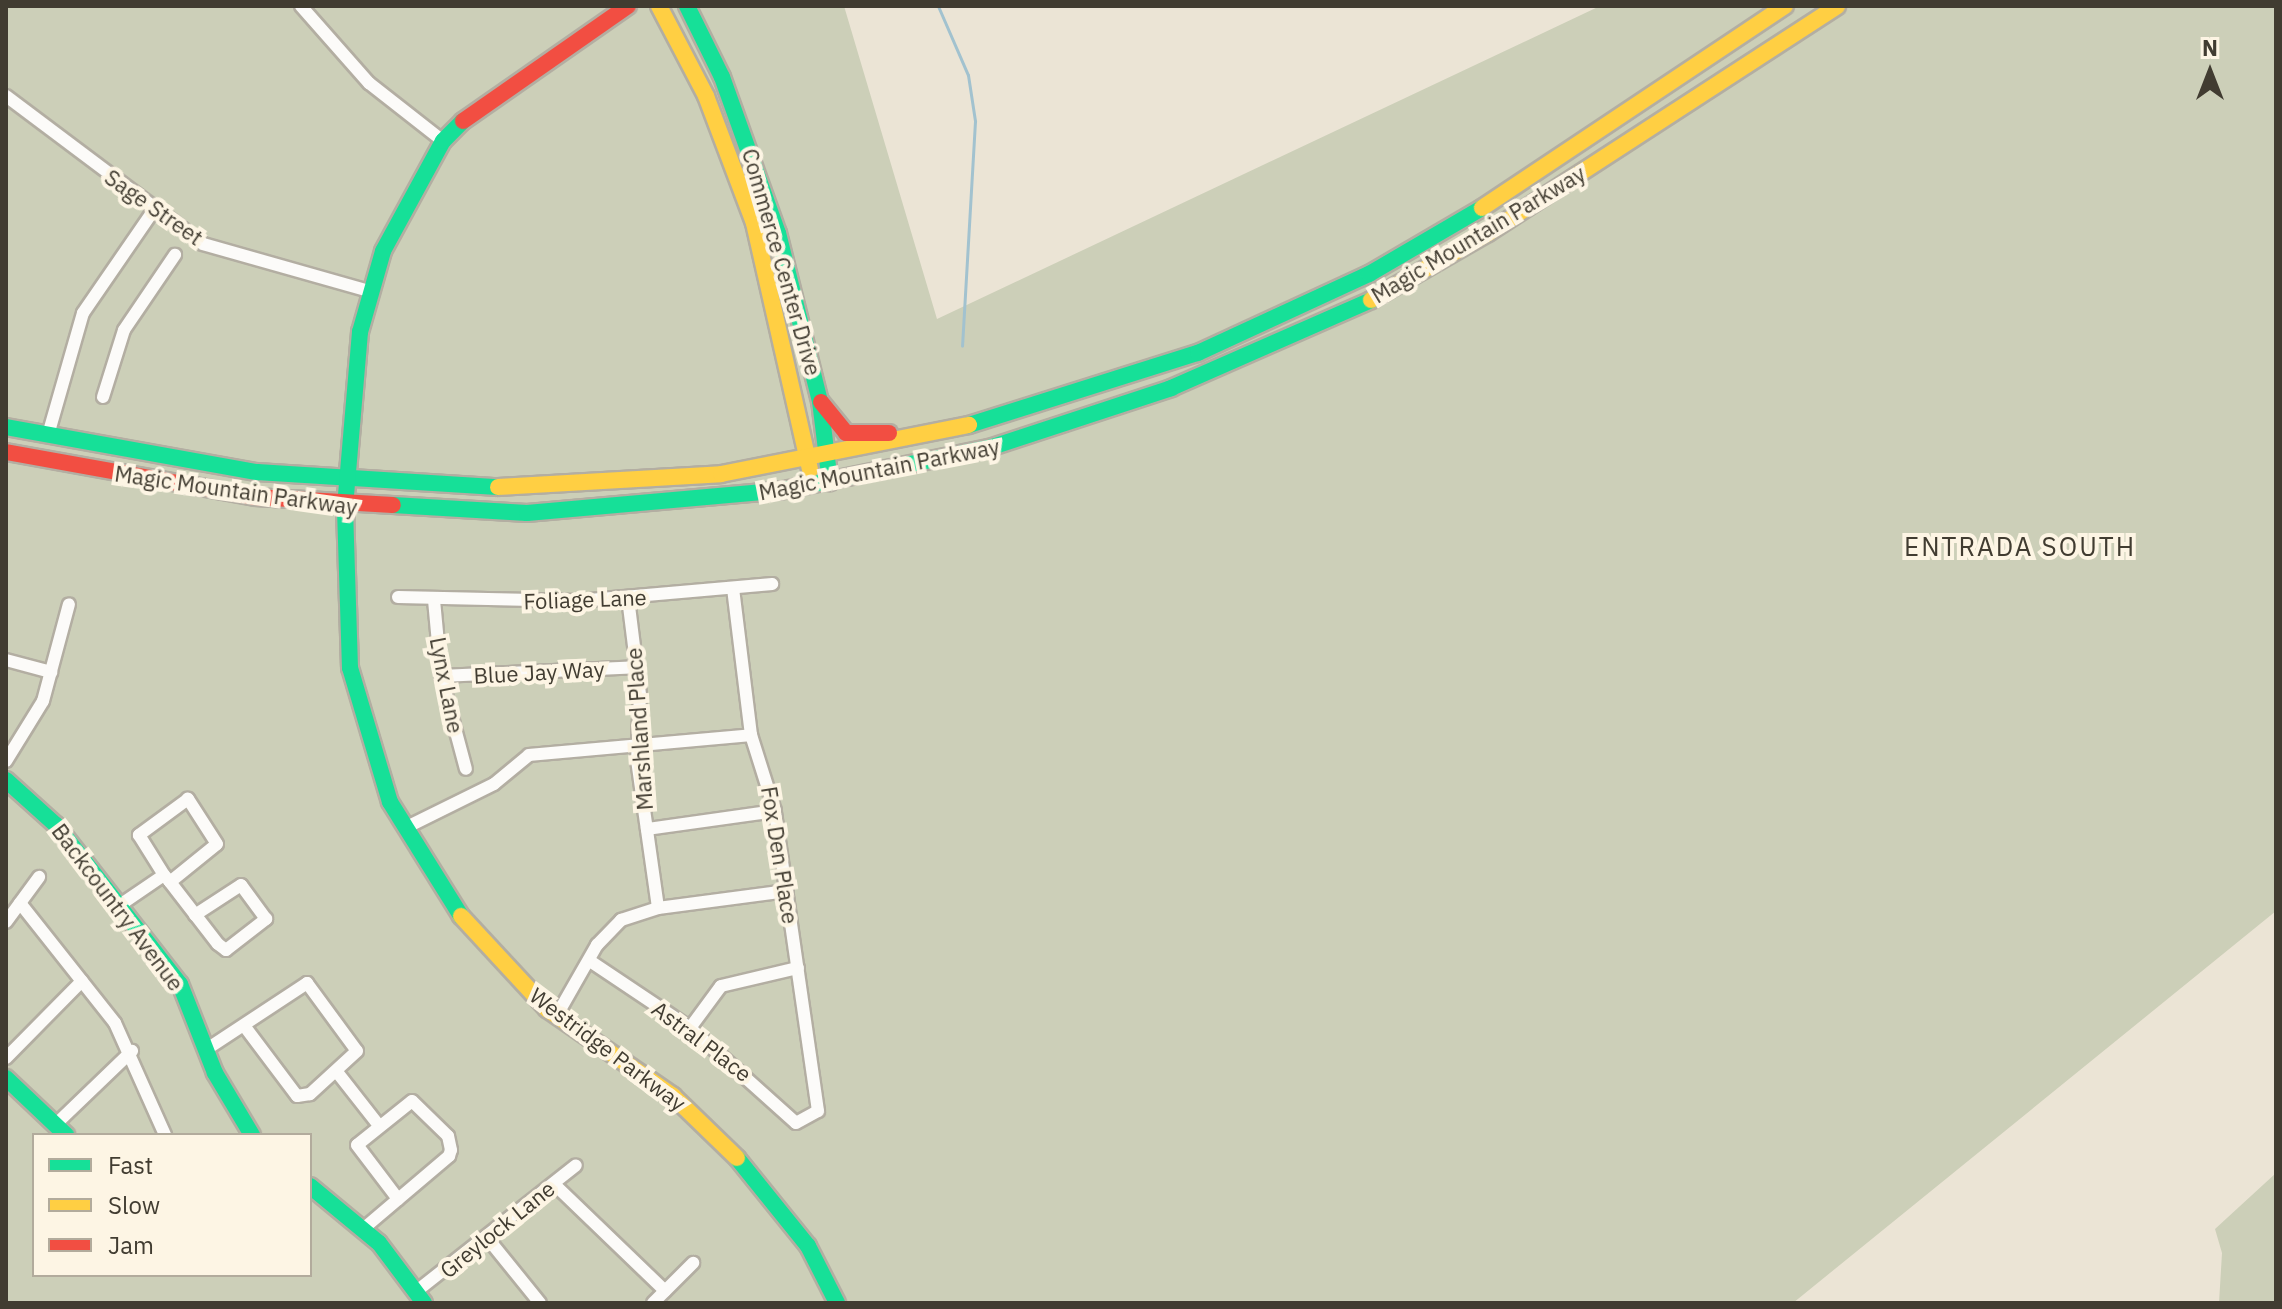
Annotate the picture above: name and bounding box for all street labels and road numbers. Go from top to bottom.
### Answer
street label: Commerce Center Drive [737,145,827,379]
street label: Magic Mountain Parkway [1366,160,1590,308]
street label: Sage Street [100,164,208,250]
street label: Magic Mountain Parkway [756,433,1002,505]
street label: Magic Mountain Parkway [113,460,359,520]
street label: Foliage Lane [523,584,647,614]
street label: Lynx Lane [425,635,469,735]
street label: Marshland Place [620,647,658,811]
street label: Blue Jay Way [473,655,605,689]
street label: Fox Den Place [756,784,804,926]
street label: Backcountry Avenue [47,818,189,996]
street label: Westridge Parkway [525,982,691,1116]
street label: Astral Place [647,995,757,1087]
street label: Greylock Lane [434,1175,560,1283]

